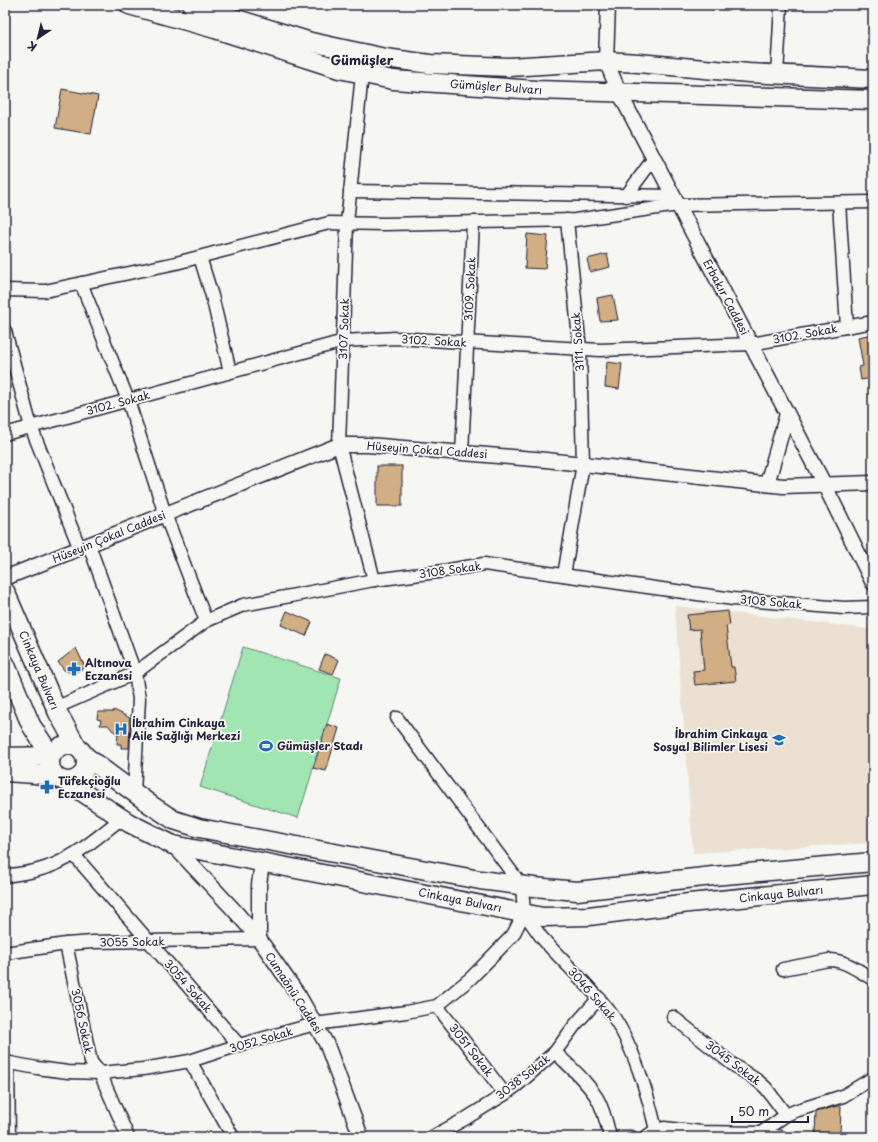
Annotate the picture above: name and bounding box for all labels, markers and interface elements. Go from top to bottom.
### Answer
north arrow [18,18,58,58]
text: K [24,37,40,56]
district label: Gümüşler [331,50,394,69]
street label: Gümüşler Bulvarı [449,75,543,98]
street label: 3109. Sokak [459,256,480,322]
street label: Erbakır Caddesi [699,256,754,338]
street label: 3107 Sokak [334,297,353,360]
street label: 3111. Sokak [567,311,588,373]
street label: 3102. Sokak [771,319,839,348]
street label: 3102. Sokak [401,330,468,351]
street label: 3102. Sokak [84,386,152,419]
street label: Hüseyin Çokal Caddesi [366,437,488,462]
street label: Hüseyin Çokal Caddesi [50,506,168,567]
street label: 3108 Sokak [418,557,483,582]
street label: 3108 Sokak [739,590,804,613]
street label: Cinkaya Bulvarı [15,628,64,712]
place label: Altınova Eczanesi [85,654,133,684]
pharmacy icon: Altınova Eczanesi [66,661,82,677]
place label: İbrahim Cinkaya Aile Sağlığı Merkezi [131,714,241,744]
hospital icon: İbrahim Cinkaya Aile Sağlığı Merkezi [113,721,129,737]
place label: İbrahim Cinkaya Sosyal Bilimler Lisesi [653,725,769,755]
school or university icon: İbrahim Cinkaya Sosyal Bilimler Lisesi [771,732,787,748]
place label: Gümüşler Stadı [277,737,363,754]
sports icon: Gümüşler Stadı [258,738,274,754]
place label: Tüfekçioğlu Eczanesi [58,772,121,802]
pharmacy icon: Tüfekçioğlu Eczanesi [39,779,55,795]
street label: Cinkaya Bulvarı [738,881,824,906]
street label: Cinkaya Bulvarı [417,883,503,916]
street label: 3055 Sokak [99,932,165,951]
street label: Cumaönü Caddesi [261,948,327,1037]
street label: 3054 Sokak [160,955,217,1017]
street label: 3046 Sokak [564,963,621,1025]
street label: 3056 Sokak [67,987,98,1056]
street label: 3051 Sokak [445,1020,498,1080]
street label: 3052 Sokak [227,1022,295,1057]
street label: 3045 Sokak [702,1036,765,1090]
street label: 3038 Sokak [492,1050,554,1103]
scale bar [732,1098,808,1124]
text: 50 m [738,1102,769,1120]

